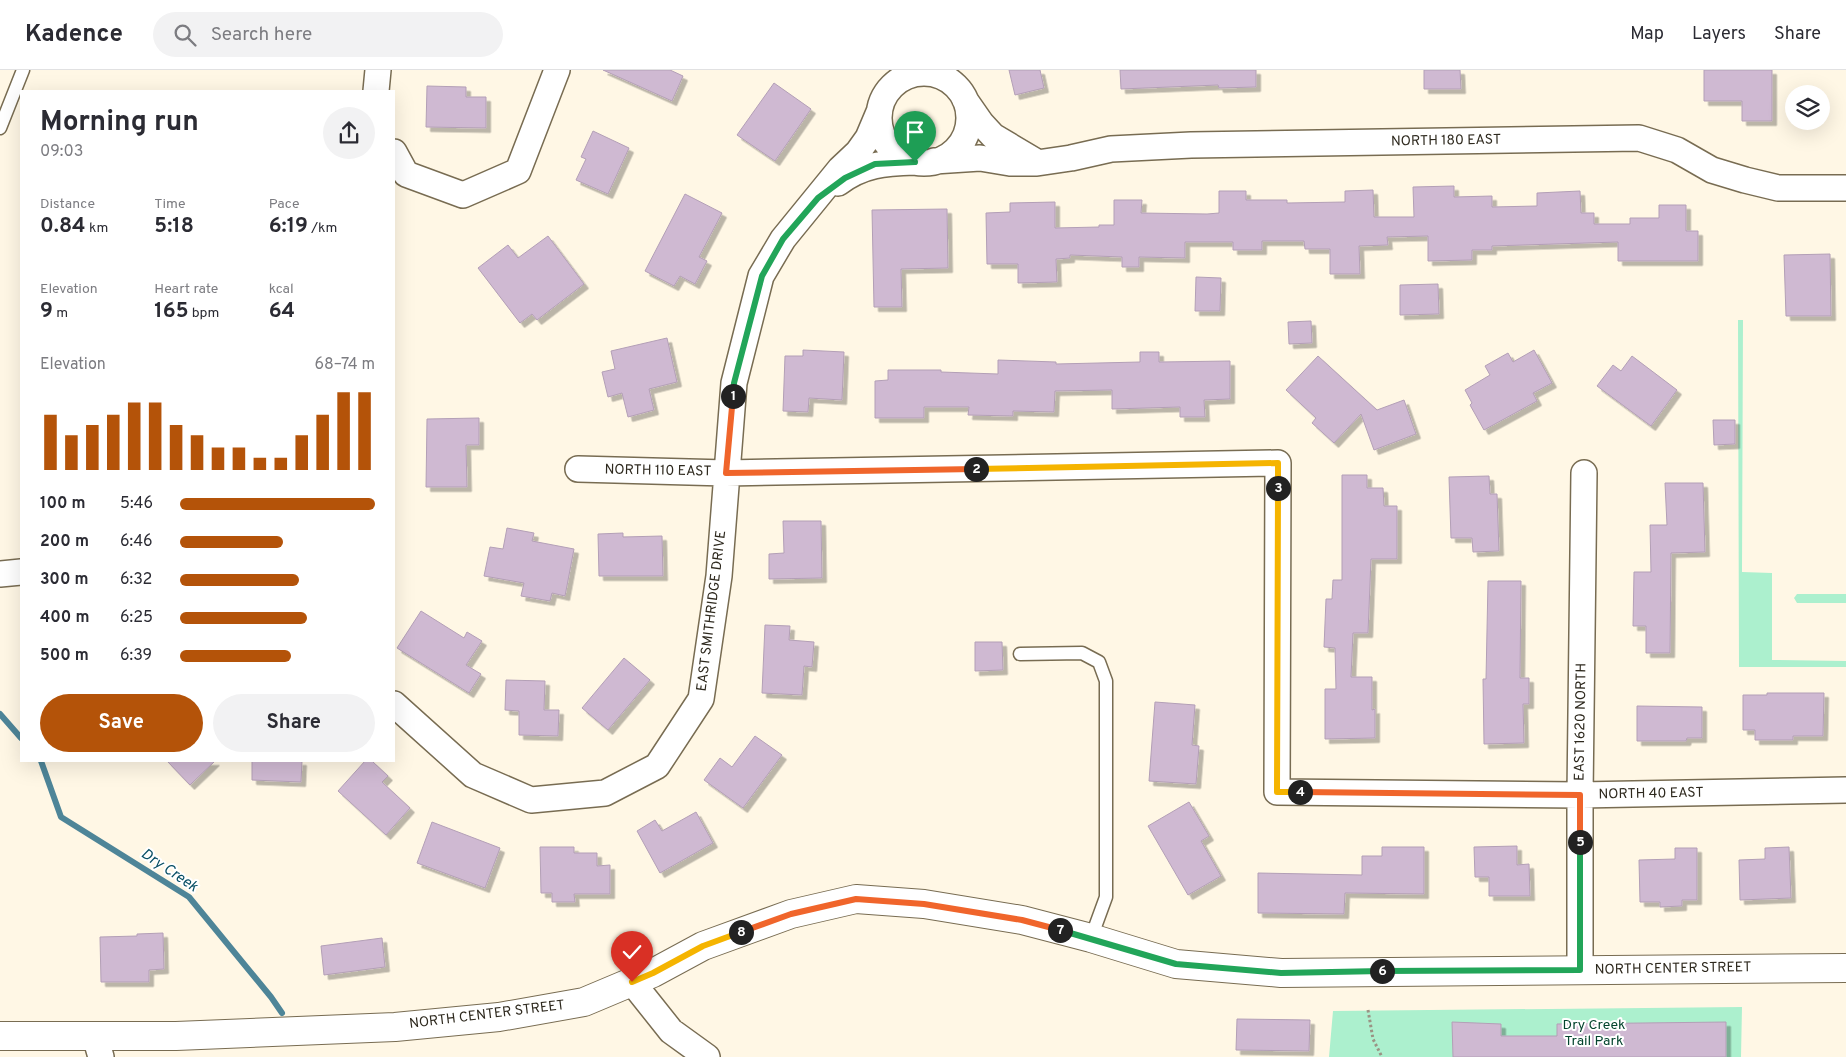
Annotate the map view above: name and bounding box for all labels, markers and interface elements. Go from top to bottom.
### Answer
search box [153,12,503,57]
text: Kadence [25,20,123,50]
icon: search [171,21,199,49]
text: Search here [211,23,312,47]
text: Map [1630,23,1664,46]
text: Layers [1692,23,1746,46]
text: Share [1774,23,1821,46]
map controls [1785,85,1830,130]
button: layers [1785,85,1830,130]
text: Morning run [40,105,199,141]
button: share [323,107,375,159]
pin [894,111,936,162]
icon: arrive [901,118,929,146]
street label: NORTH 180 EAST [1391,132,1501,150]
text: 09:03 [40,142,83,162]
text: Distance [40,196,95,213]
text: Time [154,196,186,213]
text: Pace [269,196,299,213]
text: 0.84 [40,213,86,240]
text: 5:18 [154,213,194,240]
text: 6:19 [269,213,308,240]
text: km [86,220,108,237]
text: /km [308,220,337,237]
text: Elevation [40,281,98,298]
text: Heart rate [154,281,218,298]
text: kcal [269,281,294,298]
text: 9 [40,298,53,325]
text: 165 [154,298,188,325]
text: 64 [269,298,295,325]
text: m [53,305,68,322]
text: bpm [188,305,219,322]
text: Elevation [40,355,106,375]
text: 68–74 m [314,355,375,375]
pin: 1 [720,384,746,408]
text: 1 [731,388,736,405]
pin: 2 [964,456,988,482]
text: 2 [972,461,981,478]
street label: NORTH 110 EAST [604,462,712,480]
pin: 3 [1266,476,1290,500]
text: 3 [1274,480,1283,497]
text: 100 m [40,494,86,514]
text: 5:46 [120,494,153,514]
street label: EAST SMITHRIDGE DRIVE [694,530,730,692]
text: 200 m [40,532,89,552]
text: 6:46 [120,532,153,552]
text: 300 m [40,570,88,590]
text: 6:32 [120,570,152,590]
text: 400 m [40,608,89,628]
text: 6:25 [120,608,153,628]
text: 500 m [40,646,89,666]
text: 6:39 [120,646,152,666]
street label: EAST 1620 NORTH [1571,663,1591,781]
button: Save [40,694,203,752]
button: Share [213,694,375,752]
pin: 4 [1288,780,1312,804]
text: 4 [1296,784,1305,801]
street label: NORTH 40 EAST [1598,785,1704,803]
pin: 5 [1568,830,1592,854]
text: 5 [1576,834,1585,851]
water label: Dry Creek [137,845,201,897]
pin: 7 [1048,918,1072,942]
pin: 8 [728,920,754,944]
text: 7 [1057,922,1064,939]
text: 8 [737,924,746,941]
pin [611,931,653,982]
icon: check [618,938,646,966]
pin: 6 [1370,958,1394,984]
street label: NORTH CENTER STREET [1595,959,1751,979]
text: 6 [1378,963,1387,980]
street label: NORTH CENTER STREET [408,997,566,1033]
park label: Dry Creek Trail Park [1563,1017,1625,1050]

